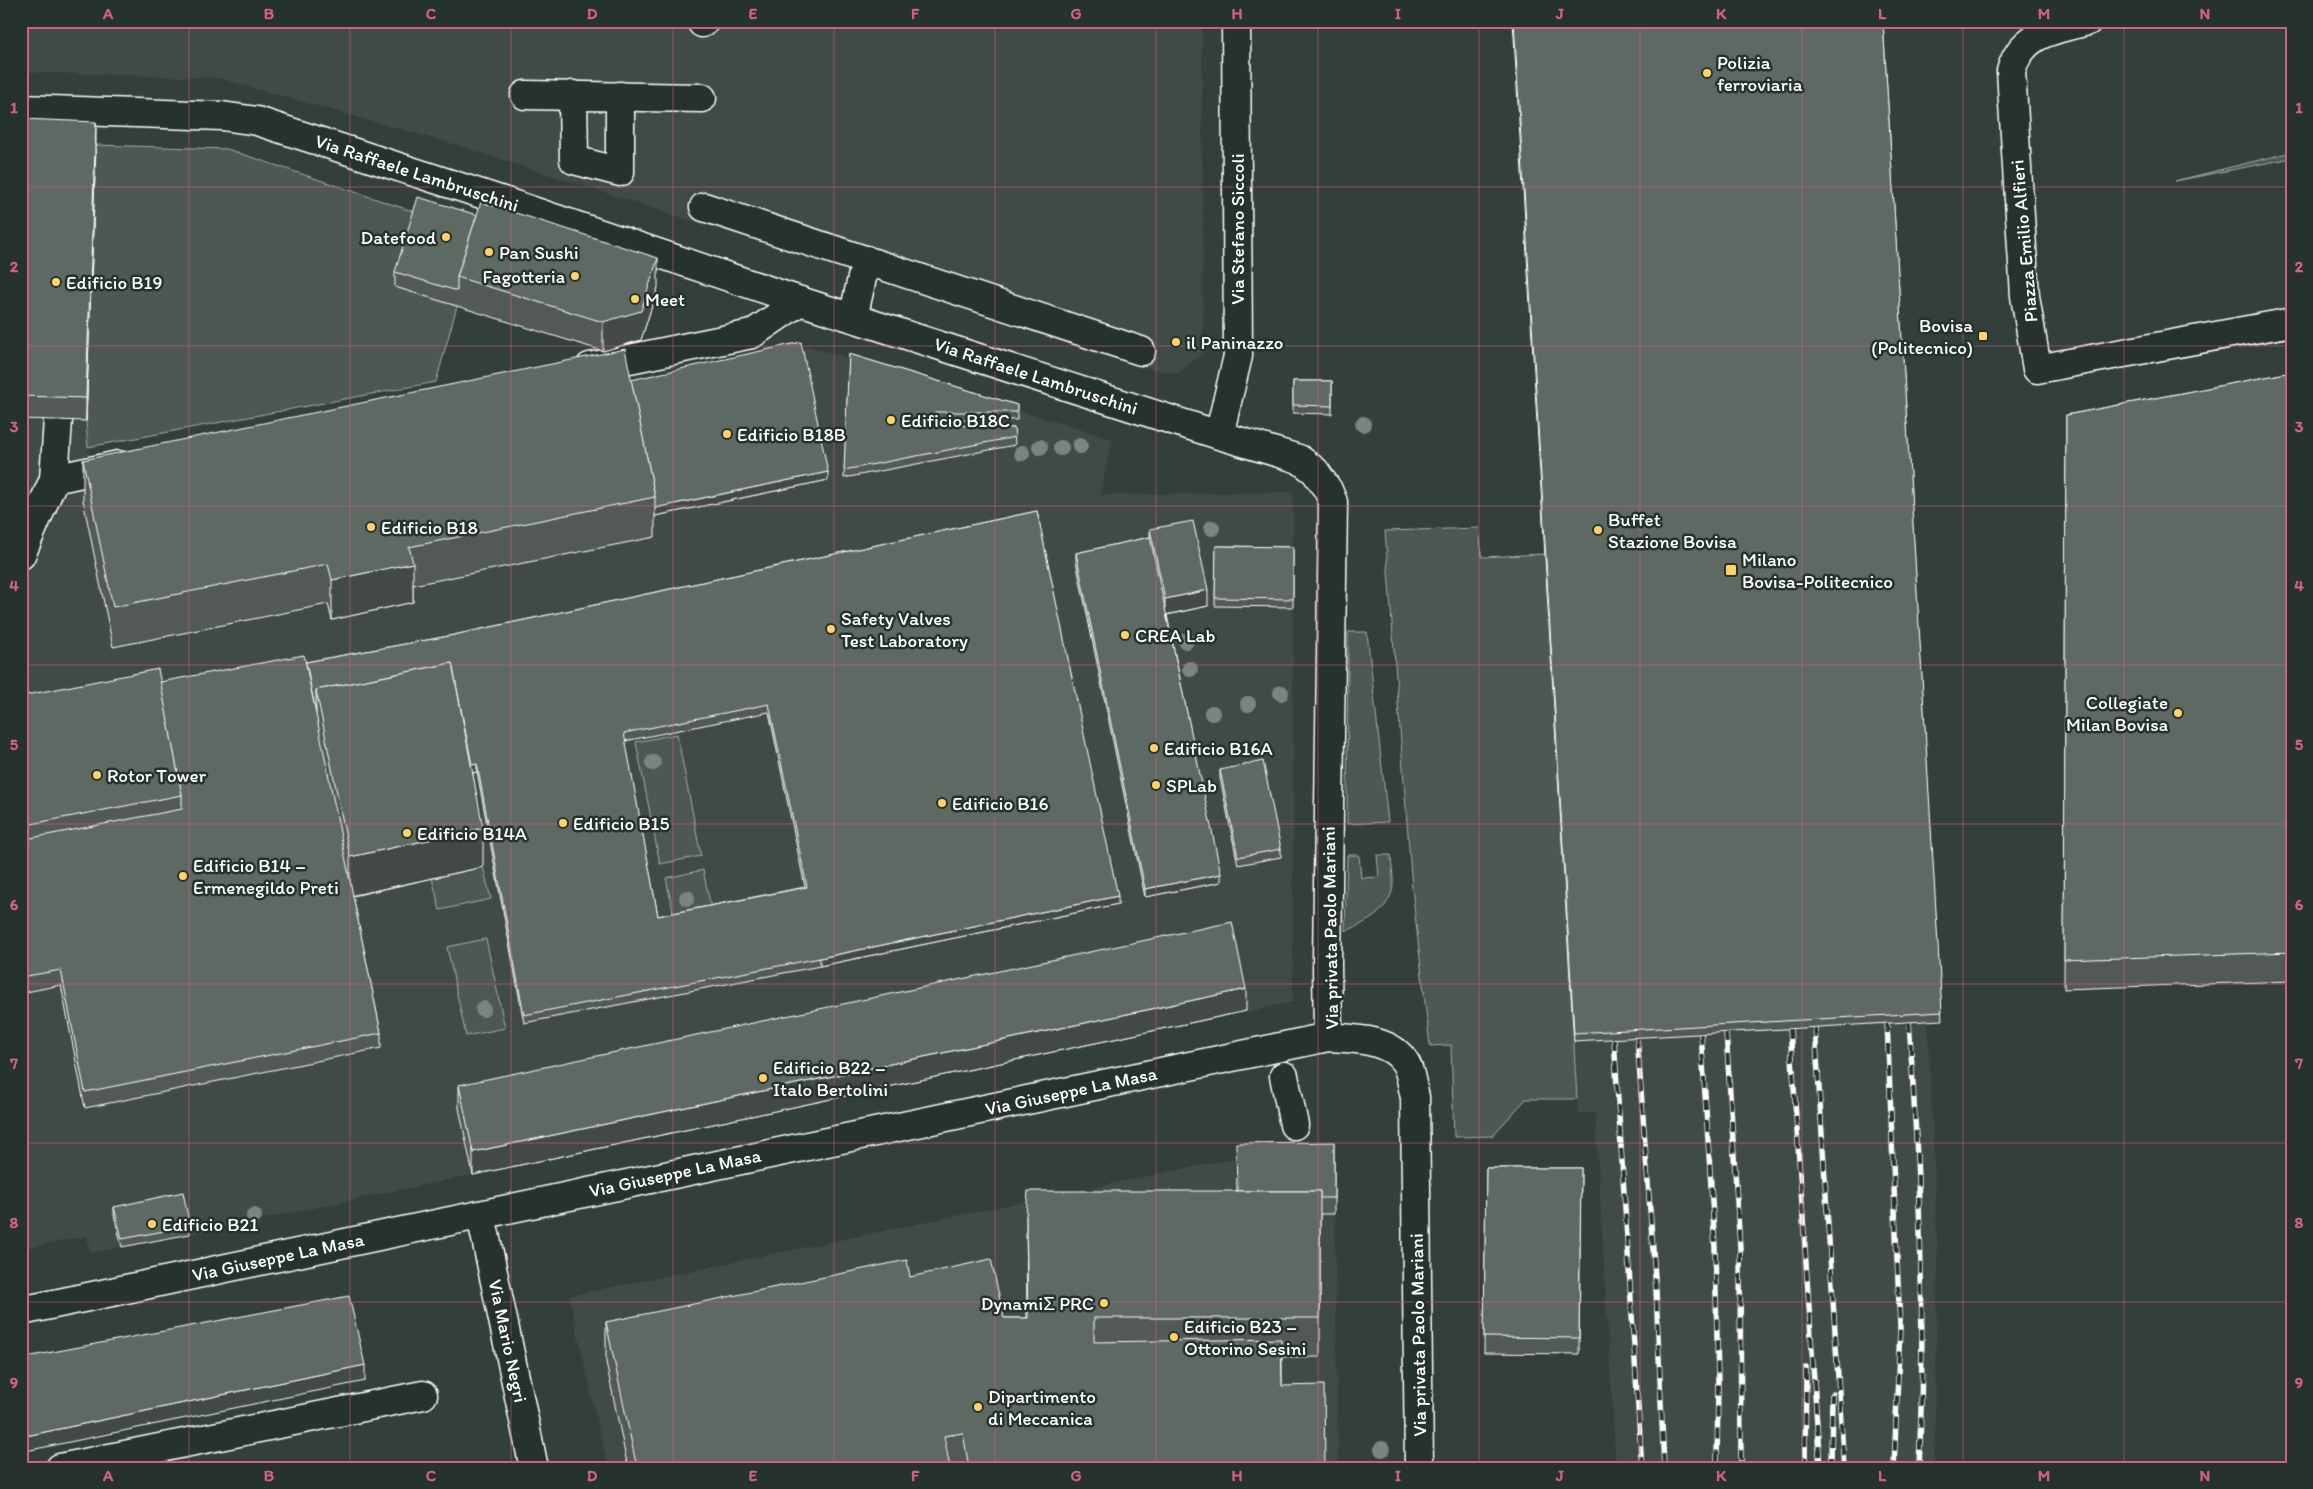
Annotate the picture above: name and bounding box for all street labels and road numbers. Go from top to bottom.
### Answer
street label: Via Raffaele Lambruschini [312,129,522,217]
street label: Via Stefano Siccoli [1226,153,1249,305]
street label: Piazza Emilio Alfieri [2005,159,2043,323]
street label: Via Raffaele Lambruschini [931,332,1141,420]
street label: Via privata Paolo Mariani [1317,826,1343,1030]
street label: Via Giuseppe La Masa [983,1062,1159,1120]
street label: Via Giuseppe La Masa [587,1144,763,1202]
street label: Via Giuseppe La Masa [190,1228,366,1286]
street label: Via privata Paolo Mariani [1405,1233,1431,1437]
street label: Via Mario Negri [484,1277,532,1405]

